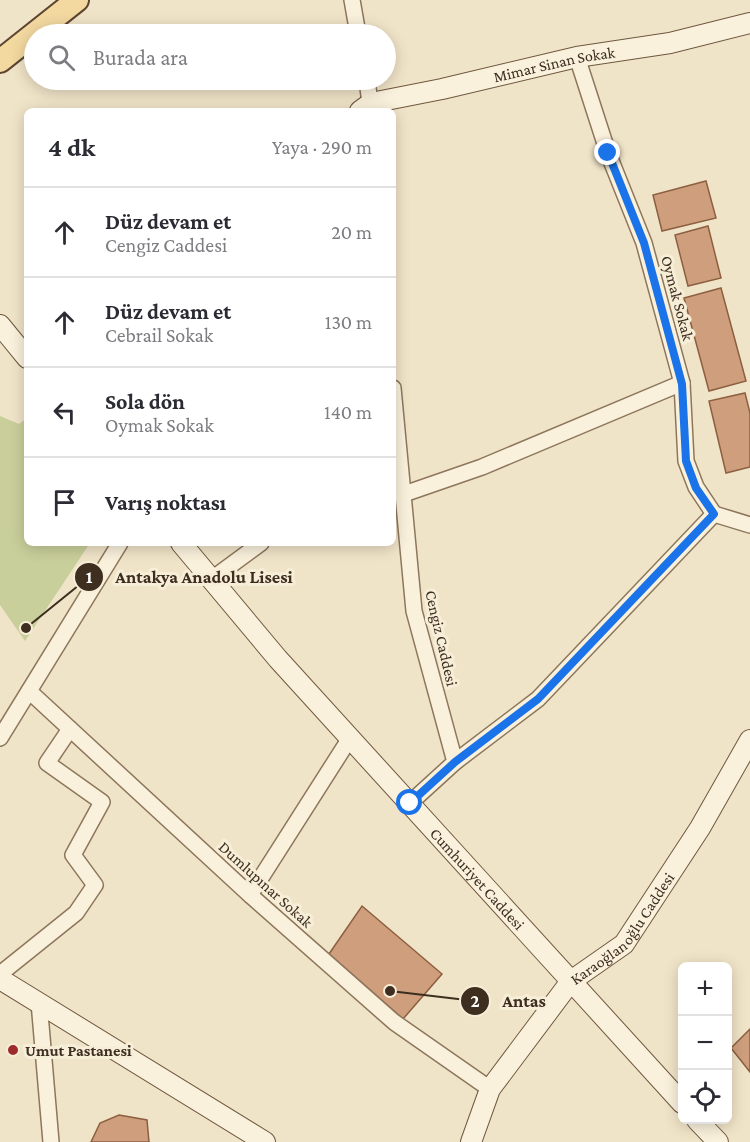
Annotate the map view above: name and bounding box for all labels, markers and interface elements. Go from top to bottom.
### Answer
search box [24,24,396,90]
icon: search [45,41,78,74]
street label: Mimar Sinan Sokak [492,43,616,85]
text: Burada ara [93,45,188,70]
text: 4 dk [48,133,95,162]
text: Yaya · 290 m [272,136,372,158]
route end [594,139,620,165]
text: Düz devam et [105,209,231,234]
icon: ahead [48,216,81,249]
text: 20 m [331,221,372,243]
text: Cengiz Caddesi [105,234,227,256]
street label: Oymak Sokak [657,254,697,343]
text: Düz devam et [105,299,231,324]
icon: ahead [48,306,81,339]
text: 130 m [325,311,372,333]
text: Cebrail Sokak [105,324,213,346]
text: Sola dön [105,389,185,414]
icon: left [48,396,81,429]
text: 140 m [324,401,372,423]
text: Oymak Sokak [105,414,214,436]
icon: arrive [48,486,81,519]
text: Varış noktası [105,490,226,515]
callout: Antakya Anadolu Lisesi [74,559,305,595]
text: 1 [86,567,93,587]
text: Antakya Anadolu Lisesi [114,567,293,587]
street label: Cengiz Caddesi [421,589,461,688]
route start [396,789,422,815]
street label: Cumhuriyet Caddesi [427,825,528,933]
street label: Dumlupınar Sokak [215,838,316,932]
street label: Karaoğlanoğlu Caddesi [567,869,677,988]
map controls [678,962,732,1124]
button: + [678,962,732,1016]
callout: Antas [460,983,557,1019]
text: 2 [470,991,480,1011]
text: Antas [501,991,546,1011]
button: − [678,1016,732,1070]
place label: Umut Pastanesi [25,1042,132,1059]
marker: Umut Pastanesi [6,1043,20,1057]
button: locate [678,1070,732,1124]

